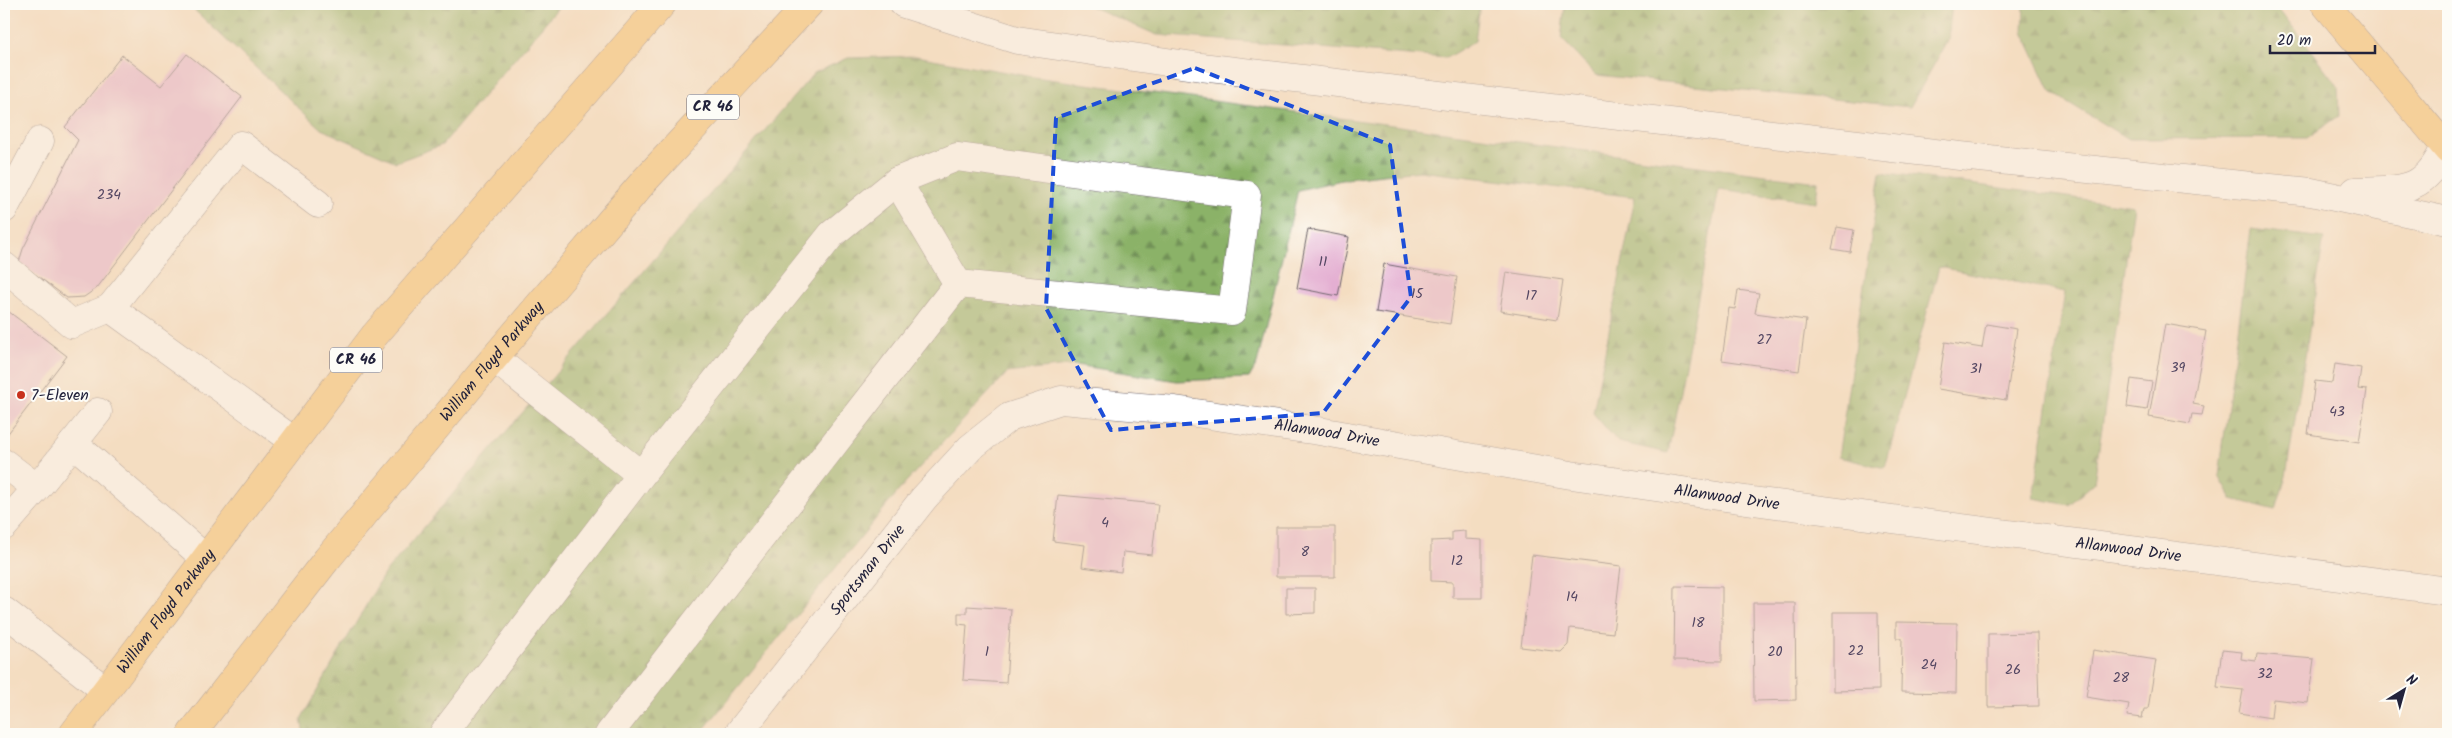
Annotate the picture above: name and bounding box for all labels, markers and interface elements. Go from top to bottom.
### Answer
scale bar [2270,22,2374,54]
text: 20 m [2277,29,2311,53]
road number: CR 46 [687,94,739,120]
house number: 234 [97,184,121,206]
house number: 11 [1319,251,1327,273]
house number: 15 [1411,283,1424,305]
house number: 17 [1526,285,1537,307]
street label: William Floyd Parkway [434,295,550,427]
house number: 27 [1757,329,1772,351]
road number: CR 46 [330,348,382,372]
house number: 39 [2171,357,2186,379]
house number: 31 [1970,358,1982,380]
place label: 7-Eleven [31,383,89,408]
marker: 7-Eleven [15,389,27,401]
house number: 43 [2329,401,2345,423]
street label: Allanwood Drive [1272,412,1382,454]
street label: Allanwood Drive [1672,477,1781,517]
house number: 4 [1101,512,1109,534]
street label: Sportsman Drive [823,519,911,621]
street label: Allanwood Drive [2074,530,2183,569]
house number: 8 [1301,541,1310,563]
street label: William Floyd Parkway [110,543,222,679]
house number: 12 [1451,550,1463,572]
house number: 14 [1566,586,1578,608]
house number: 18 [1692,612,1705,634]
house number: 22 [1848,640,1864,662]
house number: 1 [985,641,989,663]
house number: 20 [1767,641,1783,663]
house number: 24 [1921,654,1937,676]
house number: 26 [2005,659,2021,681]
house number: 32 [2257,663,2273,685]
north arrow [2380,666,2430,716]
house number: 28 [2113,667,2130,689]
text: N [2401,669,2421,692]

